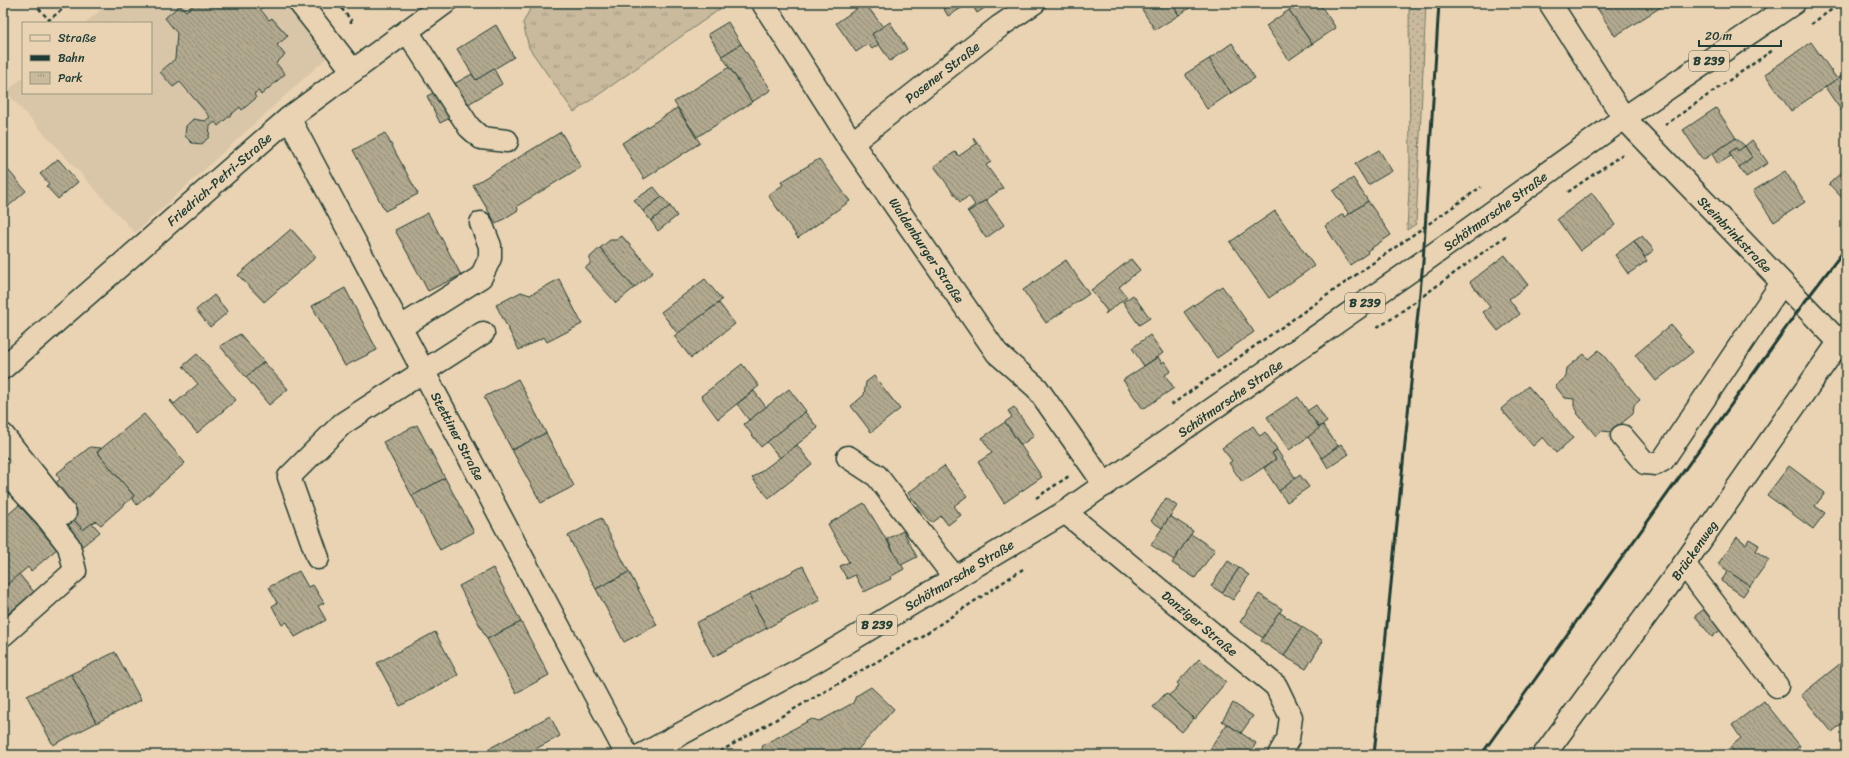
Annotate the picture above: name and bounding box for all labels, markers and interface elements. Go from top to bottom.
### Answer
legend [22,22,152,94]
scale bar [1699,22,1781,48]
text: 20 m [1705,25,1732,47]
text: Straße [58,27,96,49]
street label: Posener Straße [900,35,985,109]
text: Bahn [58,47,85,69]
road number: B 239 [1689,51,1729,71]
text: Park [58,67,83,89]
street label: Friedrich-Petri-Straße [161,127,278,232]
street label: Schötmarsche Straße [1438,165,1553,257]
street label: Steinbrinkstraße [1692,190,1778,279]
street label: Waldenburger Straße [883,193,971,308]
road number: B 239 [1345,293,1385,313]
street label: Schötmarsche Straße [1173,353,1288,444]
street label: Stettiner Straße [424,387,491,485]
street label: Brückenweg [1665,515,1724,585]
street label: Schötmarsche Straße [900,533,1019,617]
street label: Danziger Straße [1156,584,1243,663]
road number: B 239 [857,615,897,635]

